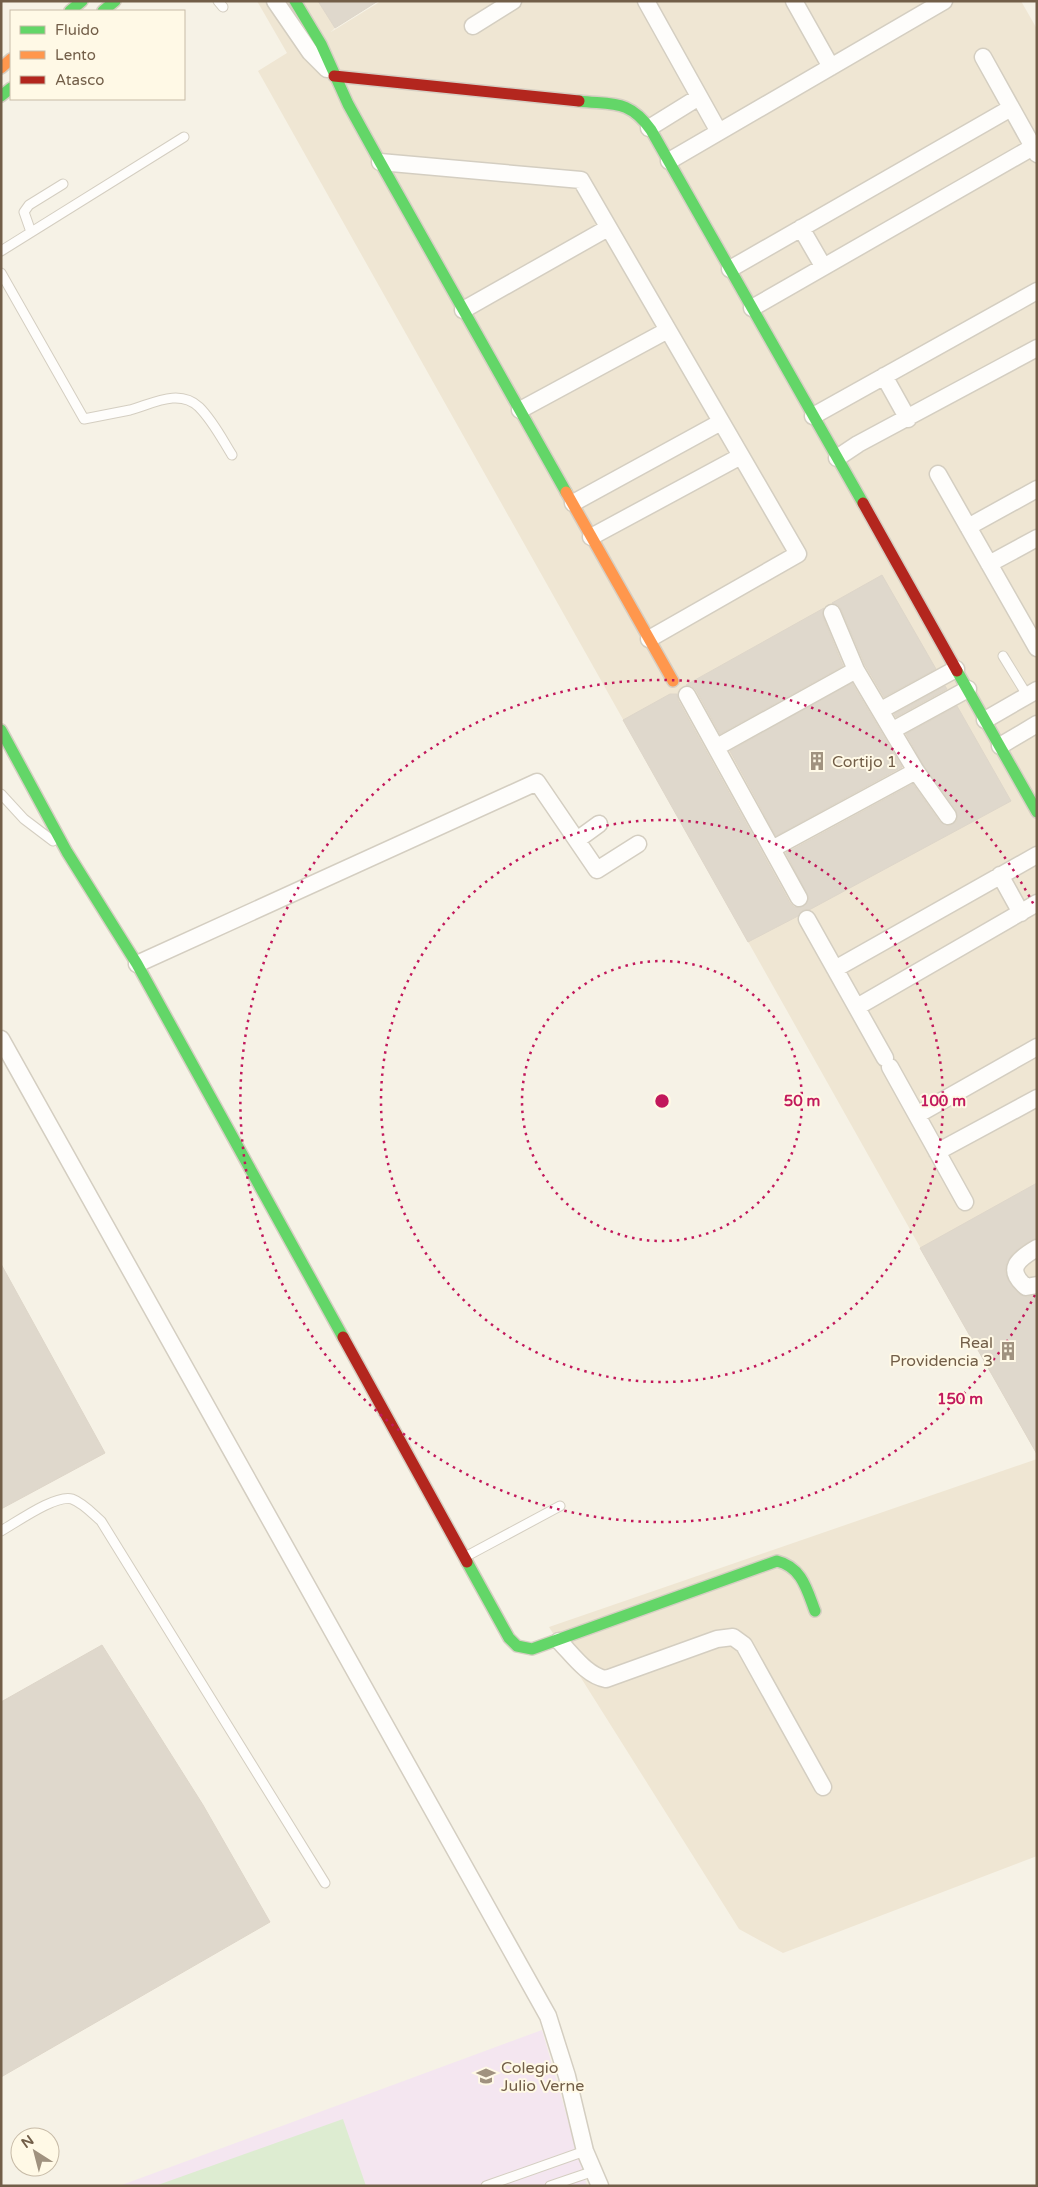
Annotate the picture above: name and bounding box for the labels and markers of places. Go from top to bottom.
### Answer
building icon: Cortijo 1 [806,750,828,772]
place label: Cortijo 1 [832,752,897,772]
centre of rings [653,1092,671,1110]
place label: Real Providencia 3 [890,1333,993,1371]
building icon: Real Providencia 3 [997,1340,1019,1362]
place label: Colegio Julio Verne [501,2058,584,2096]
school or university icon: Colegio Julio Verne [475,2065,497,2087]

